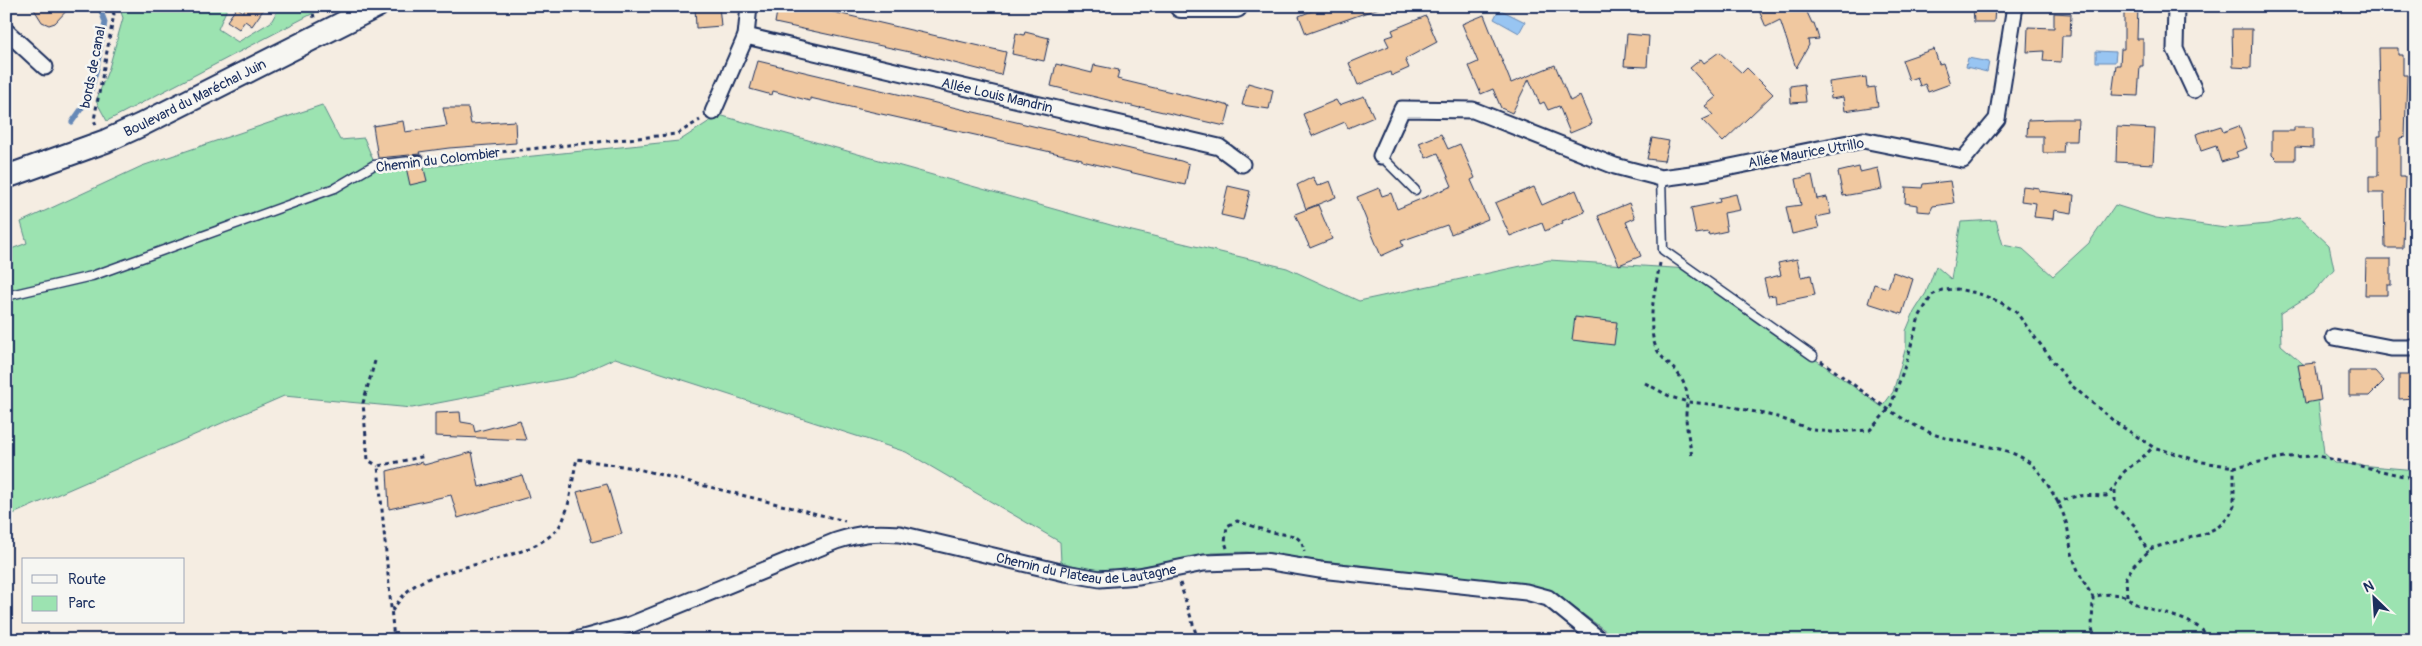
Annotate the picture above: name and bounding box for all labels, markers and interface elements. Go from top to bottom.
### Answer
street label: bords de canal [77,25,109,109]
street label: Boulevard du Maréchal Juin [121,55,269,140]
street label: Allée Louis Mandrin [940,74,1055,116]
street label: Allée Maurice Utrillo [1747,134,1866,172]
street label: Chemin du Colombier [375,144,501,176]
street label: Chemin du Plateau de Lautagne [994,549,1178,588]
legend [22,558,185,624]
text: Route [68,570,106,589]
north arrow [2350,574,2400,624]
text: N [2361,577,2377,596]
text: Parc [68,594,96,613]

